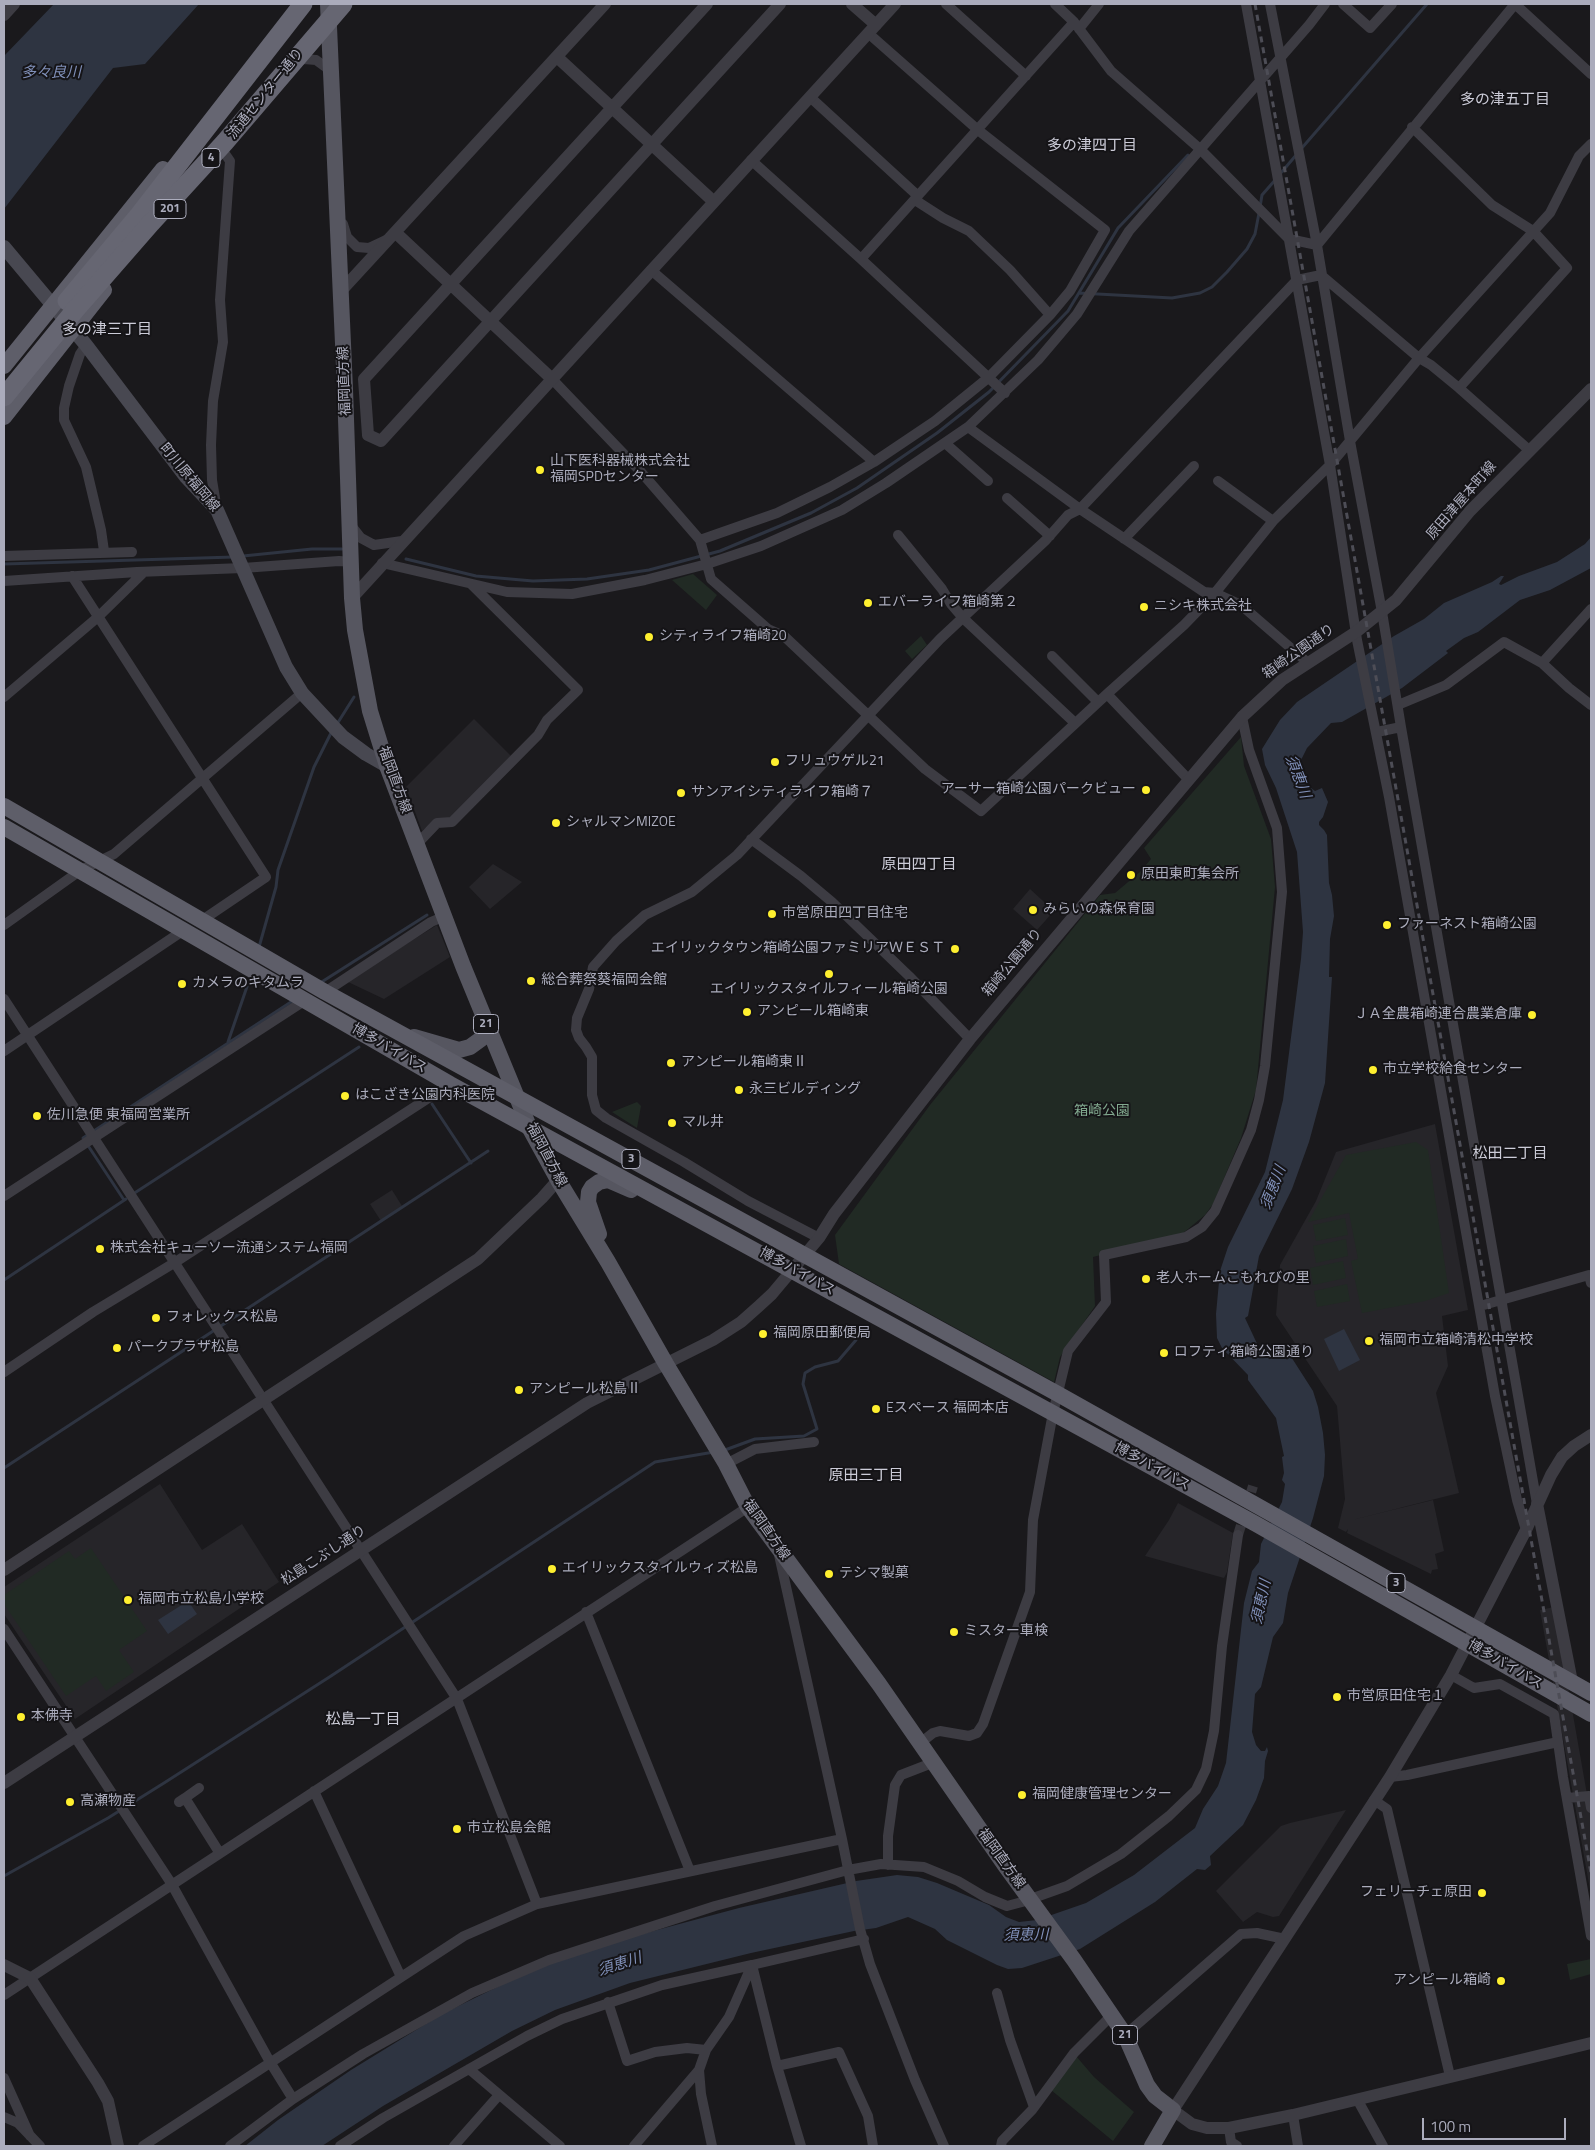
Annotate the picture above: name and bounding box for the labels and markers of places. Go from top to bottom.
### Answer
place label: 山下医科器械株式会社 福岡SPDセンター [550,454,690,487]
marker: 山下医科器械株式会社 福岡SPDセンター [534,464,546,476]
place label: エバーライフ箱崎第２ [878,595,1018,611]
marker: エバーライフ箱崎第２ [862,597,874,609]
place label: ニシキ株式会社 [1154,599,1252,615]
marker: ニシキ株式会社 [1138,601,1150,613]
place label: シティライフ箱崎20 [659,629,787,645]
marker: シティライフ箱崎20 [643,631,655,643]
place label: フリュウゲル21 [785,754,885,770]
marker: フリュウゲル21 [769,756,781,768]
place label: アーサー箱崎公園パークビュー [941,782,1136,798]
marker: アーサー箱崎公園パークビュー [1140,784,1152,796]
place label: サンアイシティライフ箱崎７ [691,785,873,801]
marker: サンアイシティライフ箱崎７ [675,787,687,799]
place label: シャルマンMIZOE [566,815,676,831]
marker: シャルマンMIZOE [550,817,562,829]
place label: 原田東町集会所 [1141,867,1239,883]
marker: 原田東町集会所 [1125,869,1137,881]
place label: みらいの森保育園 [1043,902,1155,918]
marker: みらいの森保育園 [1027,904,1039,916]
place label: 市営原田四丁目住宅 [782,906,908,922]
marker: 市営原田四丁目住宅 [766,908,778,920]
place label: ファーネスト箱崎公園 [1397,917,1537,933]
marker: ファーネスト箱崎公園 [1381,919,1393,931]
place label: エイリックタウン箱崎公園ファミリアＷＥＳＴ [651,941,945,957]
marker: エイリックタウン箱崎公園ファミリアＷＥＳＴ [949,943,961,955]
marker: エイリックスタイルフィール箱崎公園 [823,968,835,980]
place label: 総合葬祭葵福岡会館 [541,973,667,989]
marker: 総合葬祭葵福岡会館 [525,975,537,987]
place label: カメラのキタムラ [192,976,304,992]
marker: カメラのキタムラ [176,978,188,990]
place label: エイリックスタイルフィール箱崎公園 [710,982,948,998]
place label: アンピール箱崎東 [757,1004,869,1020]
marker: アンピール箱崎東 [741,1006,753,1018]
place label: ＪＡ全農箱崎連合農業倉庫 [1354,1007,1522,1023]
marker: ＪＡ全農箱崎連合農業倉庫 [1526,1009,1538,1021]
place label: アンピール箱崎東Ⅱ [681,1055,807,1071]
marker: アンピール箱崎東Ⅱ [665,1057,677,1069]
place label: 市立学校給食センター [1383,1062,1523,1078]
marker: 市立学校給食センター [1367,1064,1379,1076]
place label: 永三ビルディング [749,1082,861,1098]
marker: 永三ビルディング [733,1084,745,1096]
place label: はこざき公園内科医院 [355,1088,495,1104]
marker: はこざき公園内科医院 [339,1090,351,1102]
place label: 佐川急便 東福岡営業所 [47,1108,190,1124]
marker: 佐川急便 東福岡営業所 [31,1110,43,1122]
place label: マル井 [682,1115,724,1131]
marker: マル井 [666,1117,678,1129]
place label: 株式会社キューソー流通システム福岡 [110,1241,348,1257]
marker: 株式会社キューソー流通システム福岡 [94,1243,106,1255]
place label: 老人ホームこもれびの里 [1156,1271,1310,1287]
marker: 老人ホームこもれびの里 [1140,1273,1152,1285]
place label: フォレックス松島 [166,1310,278,1326]
marker: フォレックス松島 [150,1312,162,1324]
place label: 福岡原田郵便局 [773,1326,871,1342]
marker: 福岡原田郵便局 [757,1328,769,1340]
place label: 福岡市立箱崎清松中学校 [1379,1333,1533,1349]
marker: 福岡市立箱崎清松中学校 [1363,1335,1375,1347]
place label: パークプラザ松島 [127,1340,239,1356]
marker: パークプラザ松島 [111,1342,123,1354]
place label: ロフティ箱崎公園通り [1174,1345,1314,1361]
marker: ロフティ箱崎公園通り [1158,1347,1170,1359]
place label: アンピール松島Ⅱ [529,1382,641,1398]
marker: アンピール松島Ⅱ [513,1384,525,1396]
place label: Eスペース 福岡本店 [886,1401,1009,1417]
marker: Eスペース 福岡本店 [870,1403,882,1415]
place label: エイリックスタイルウィズ松島 [562,1561,758,1577]
marker: エイリックスタイルウィズ松島 [546,1563,558,1575]
place label: テシマ製菓 [839,1566,909,1582]
marker: テシマ製菓 [823,1568,835,1580]
place label: 福岡市立松島小学校 [138,1592,264,1608]
marker: 福岡市立松島小学校 [122,1594,134,1606]
place label: ミスター車検 [964,1624,1048,1640]
marker: ミスター車検 [948,1626,960,1638]
place label: 市営原田住宅１ [1347,1689,1445,1705]
marker: 市営原田住宅１ [1331,1691,1343,1703]
place label: 本佛寺 [31,1709,73,1725]
marker: 本佛寺 [15,1711,27,1723]
place label: 福岡健康管理センター [1032,1787,1172,1803]
marker: 福岡健康管理センター [1016,1789,1028,1801]
place label: 高瀬物産 [80,1794,136,1810]
marker: 高瀬物産 [64,1796,76,1808]
place label: 市立松島会館 [467,1821,551,1837]
marker: 市立松島会館 [451,1823,463,1835]
place label: フェリーチェ原田 [1360,1885,1472,1901]
marker: フェリーチェ原田 [1476,1887,1488,1899]
place label: アンピール箱崎 [1393,1973,1491,1989]
marker: アンピール箱崎 [1495,1975,1507,1987]

